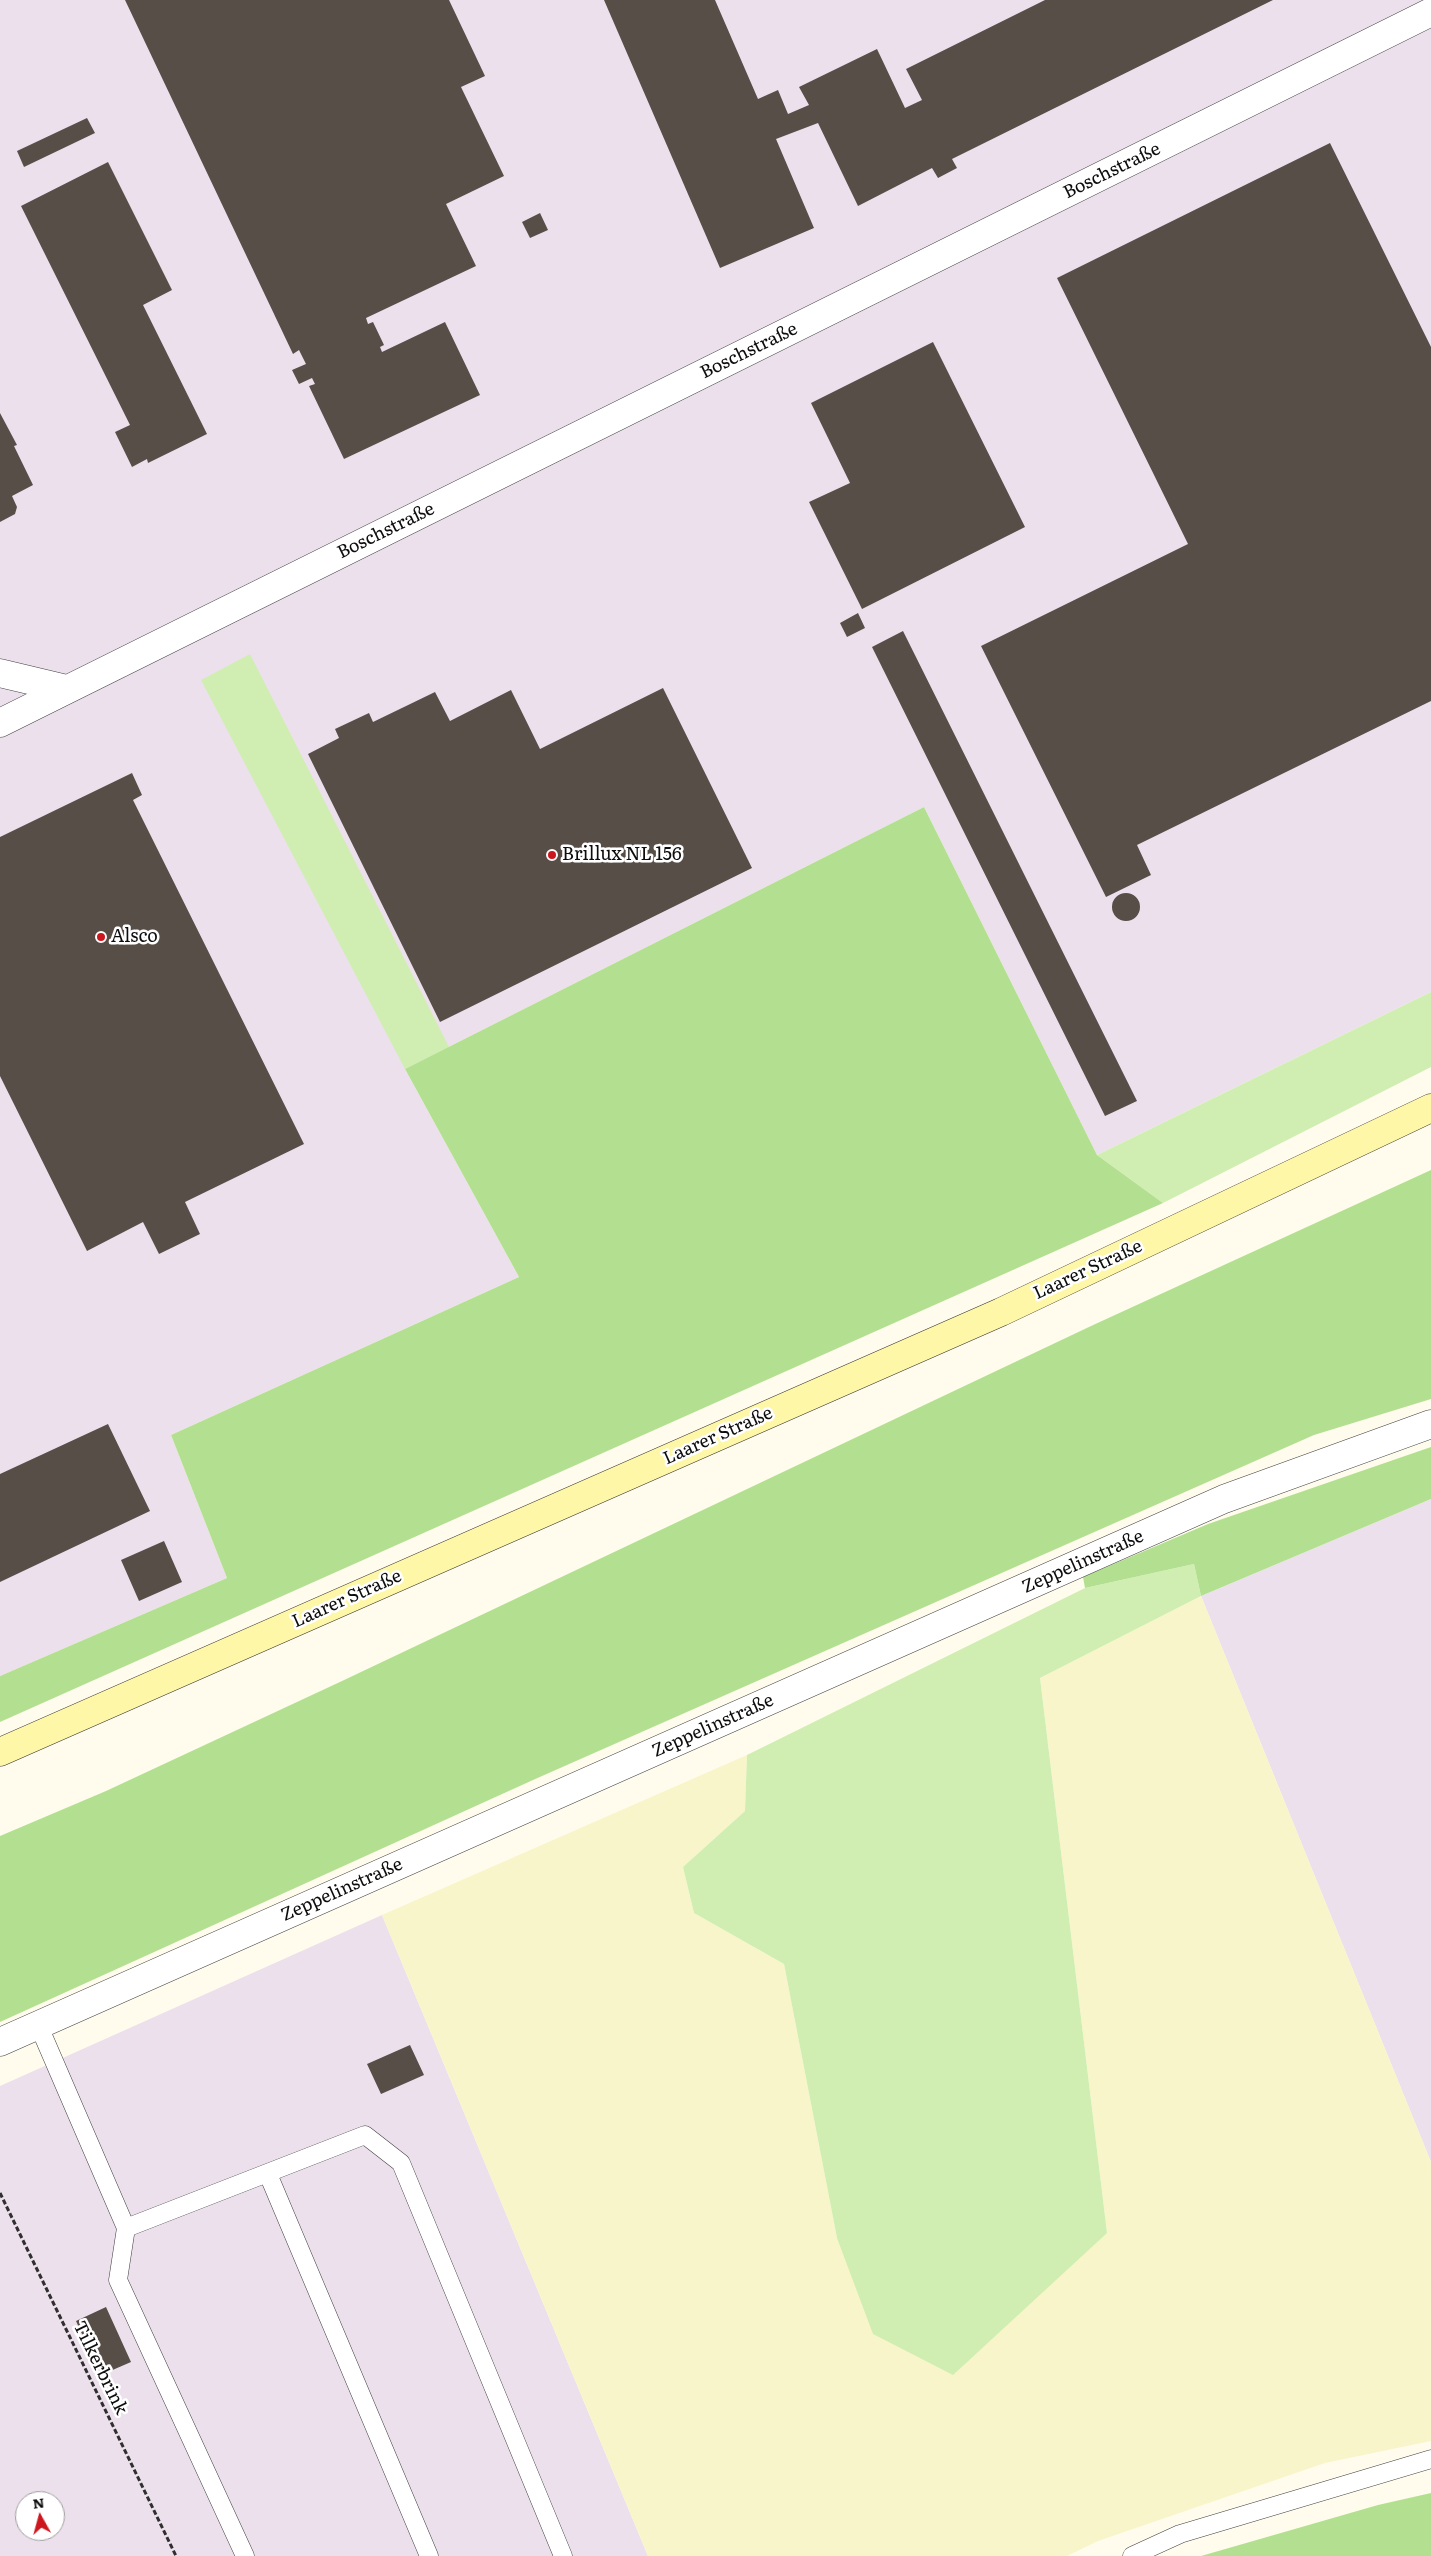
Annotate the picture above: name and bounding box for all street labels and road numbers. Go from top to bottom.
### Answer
street label: Boschstraße [1060,138,1164,204]
street label: Boschstraße [697,318,801,384]
street label: Boschstraße [334,498,438,564]
street label: Laarer Straße [1030,1235,1146,1305]
street label: Laarer Straße [660,1402,776,1470]
street label: Zeppelinstraße [1019,1526,1147,1598]
street label: Laarer Straße [289,1565,405,1633]
street label: Zeppelinstraße [649,1690,777,1762]
street label: Zeppelinstraße [278,1854,406,1926]
street label: Tilkerbrink [68,2318,132,2418]

